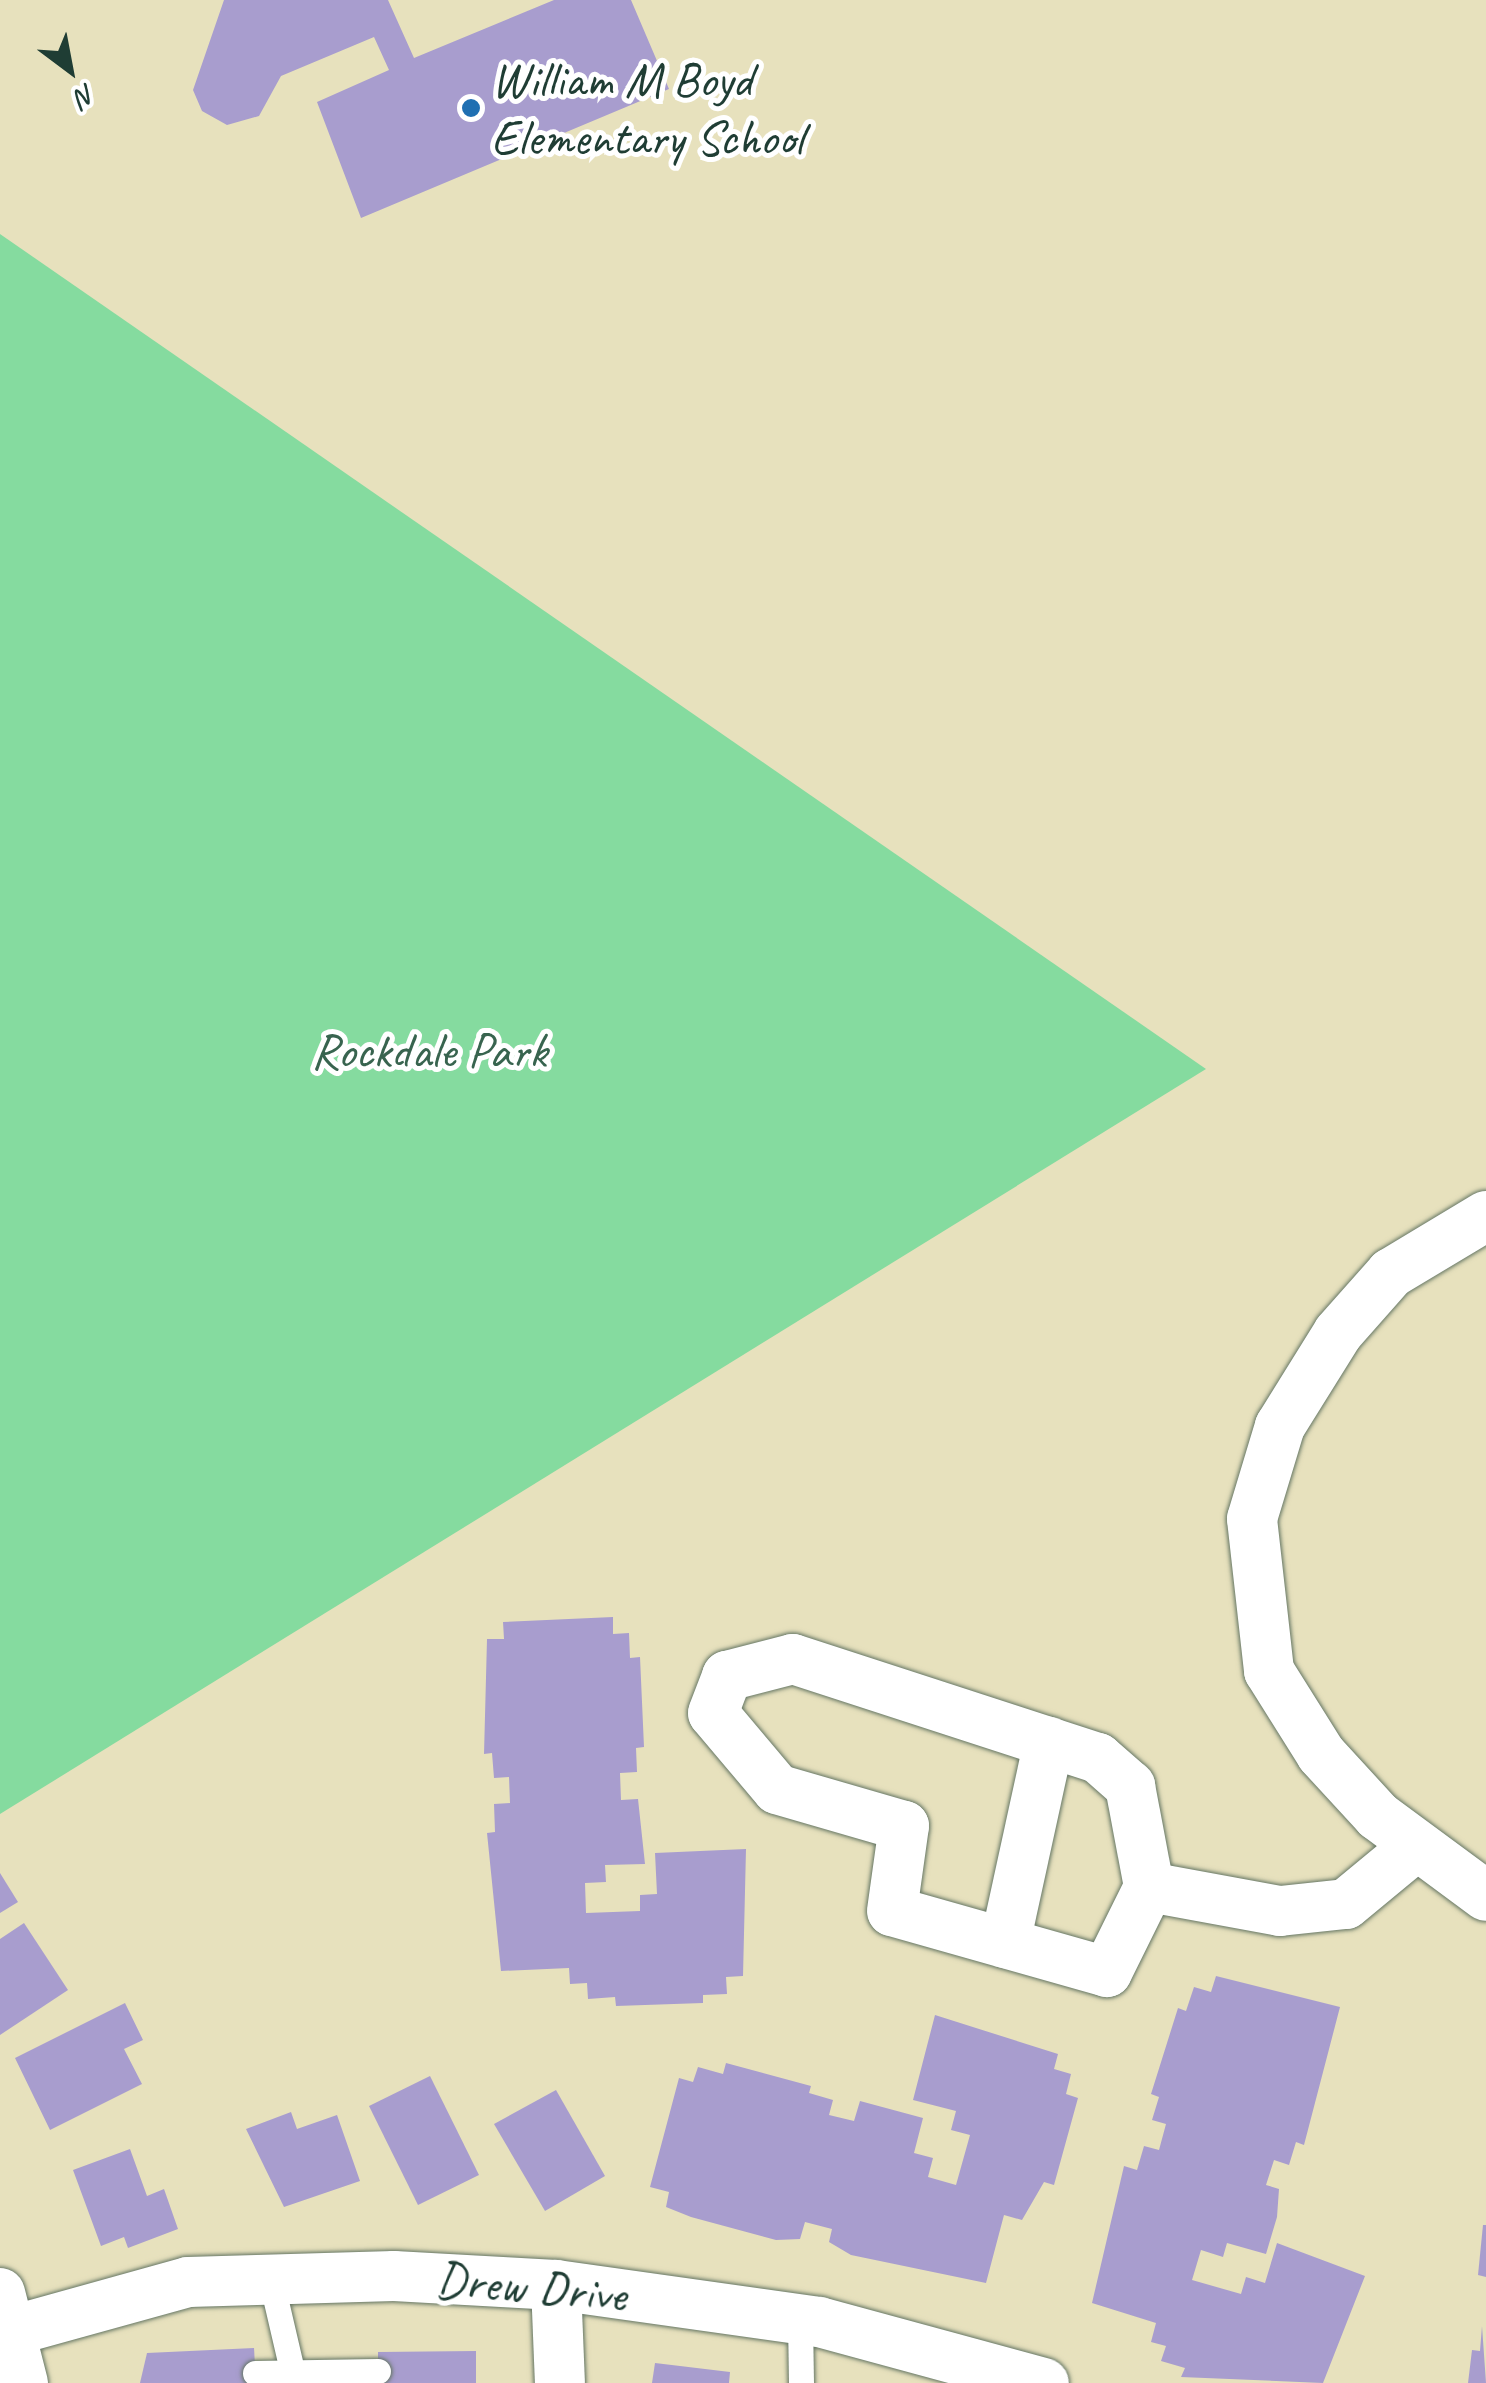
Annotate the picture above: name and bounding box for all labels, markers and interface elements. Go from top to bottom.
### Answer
north arrow [20,20,120,120]
place label: William M Boyd Elementary School [491,49,803,166]
text: N [70,76,103,115]
marker: William M Boyd Elementary School [460,97,482,119]
park label: Rockdale Park [311,1021,547,1081]
street label: Drew Drive [433,2249,629,2325]

